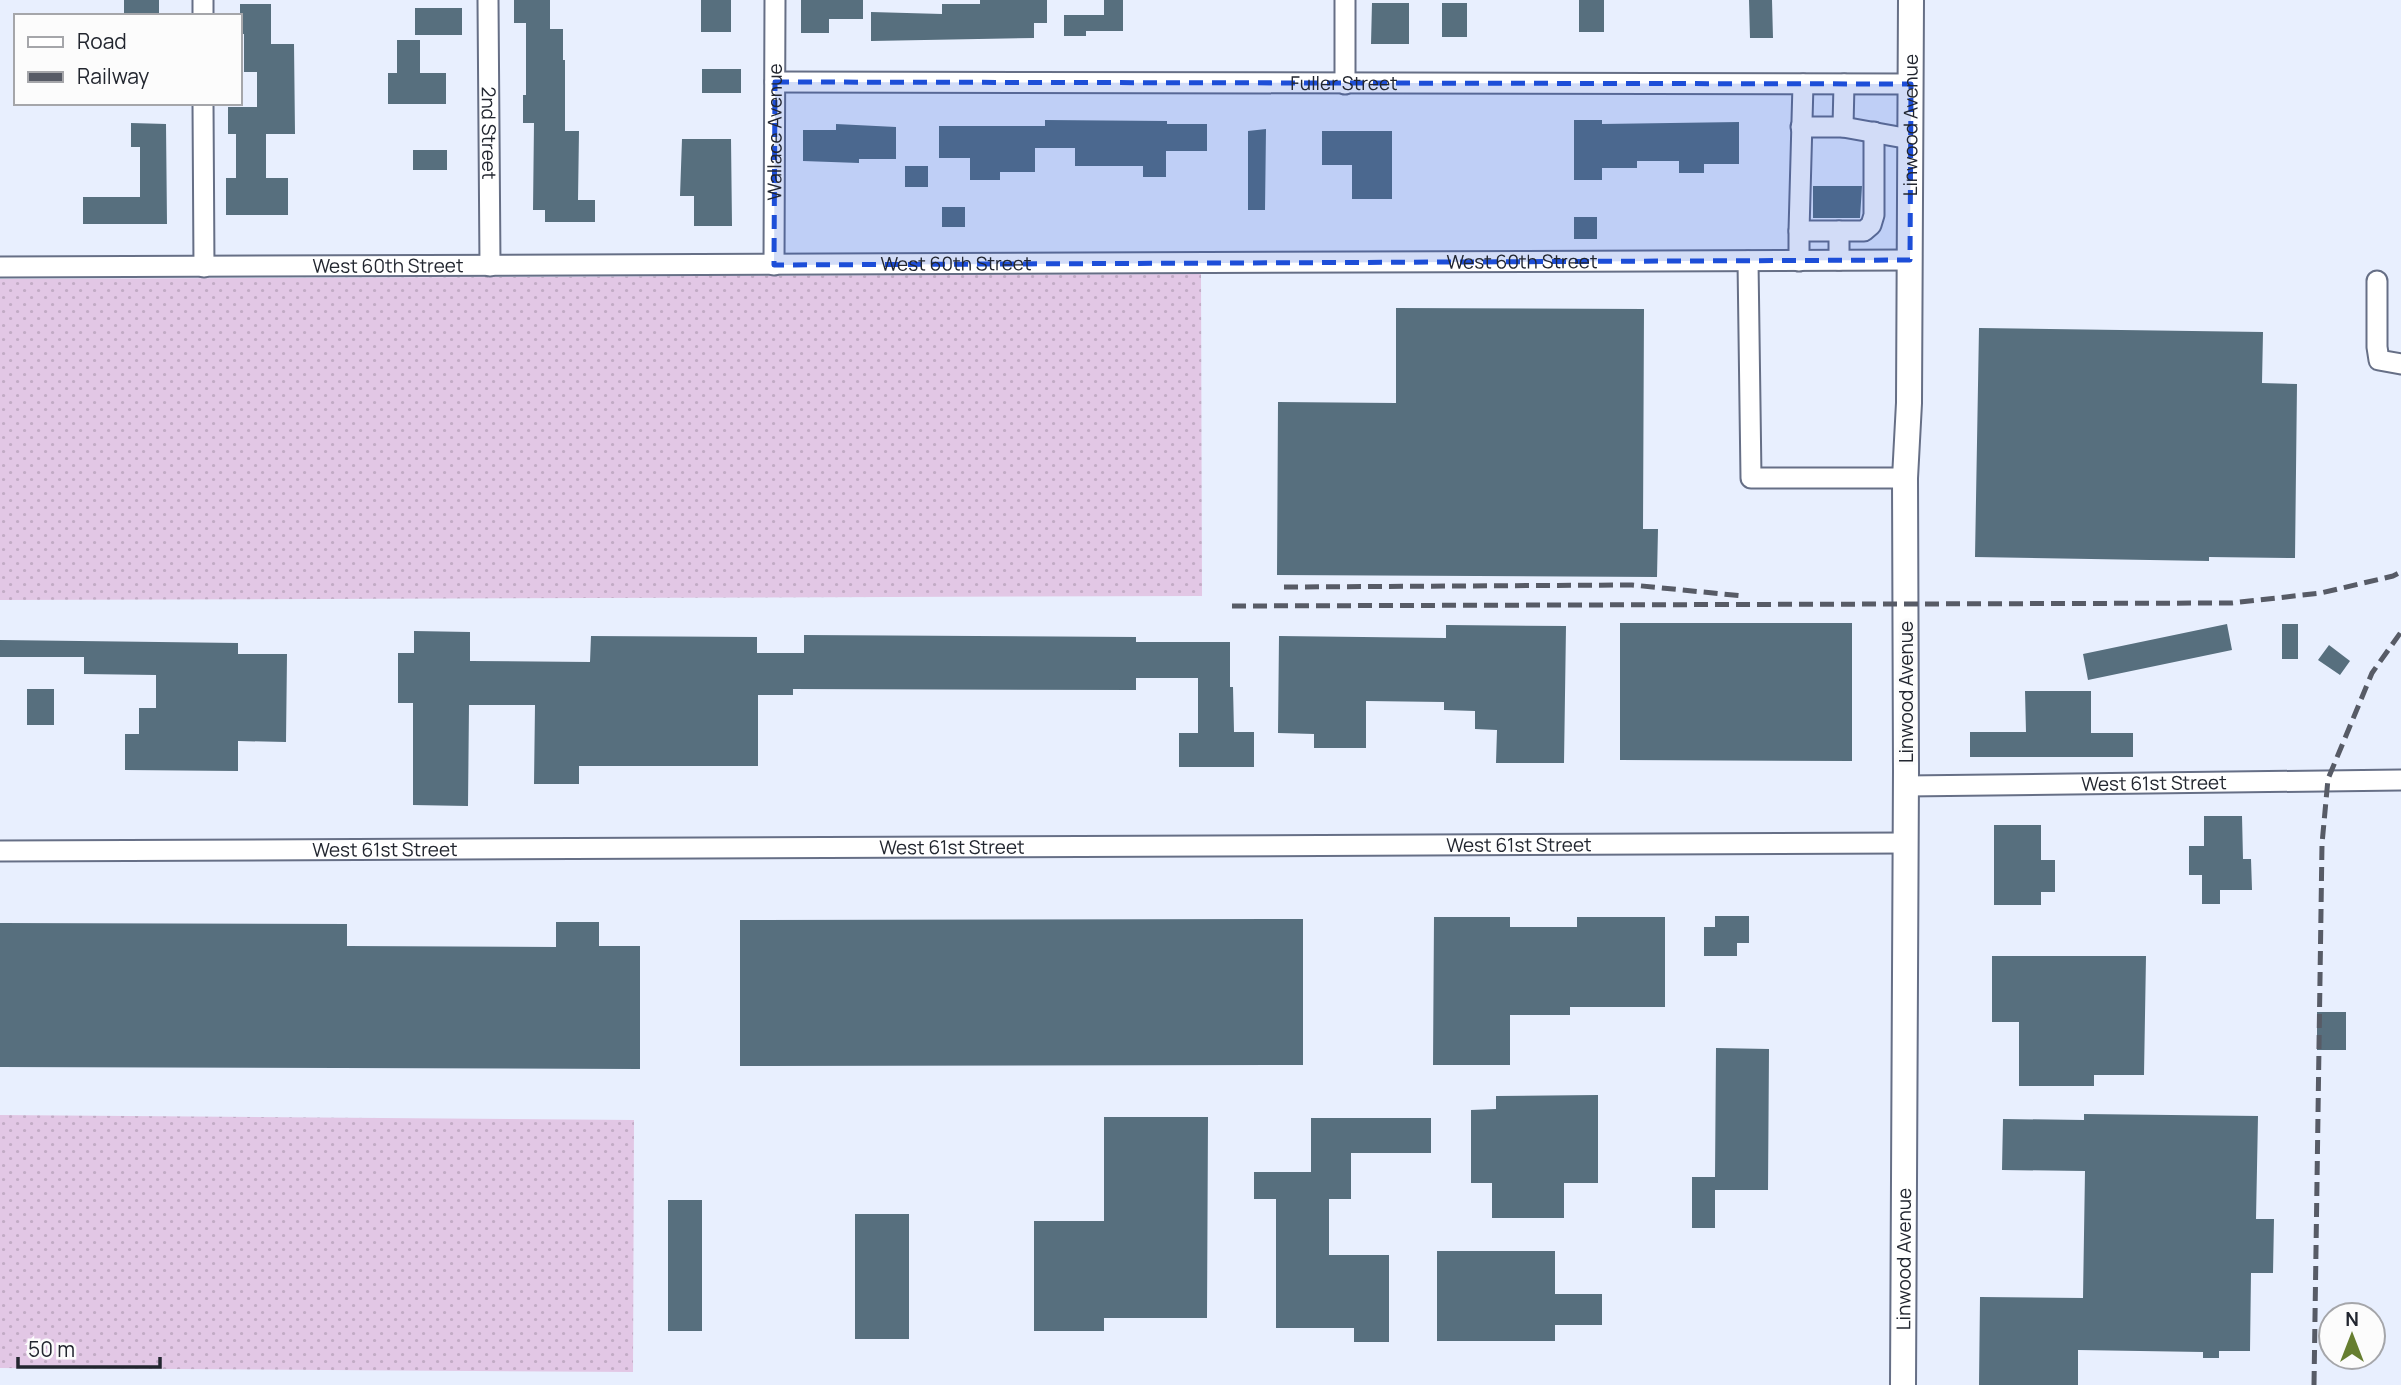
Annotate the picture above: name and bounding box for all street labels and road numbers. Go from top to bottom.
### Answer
street label: Linwood Avenue [1897,54,1924,196]
street label: Wallace Avenue [761,63,788,201]
street label: Fuller Street [1290,70,1398,96]
street label: 2nd Street [476,86,502,180]
street label: West 60th Street [1446,248,1598,275]
street label: West 60th Street [880,250,1032,277]
street label: West 60th Street [312,252,464,279]
street label: Linwood Avenue [1893,621,1919,763]
street label: West 61st Street [2081,769,2227,797]
street label: West 61st Street [1446,831,1592,858]
street label: West 61st Street [879,834,1025,860]
street label: West 61st Street [312,836,458,863]
street label: Linwood Avenue [1890,1188,1917,1330]

